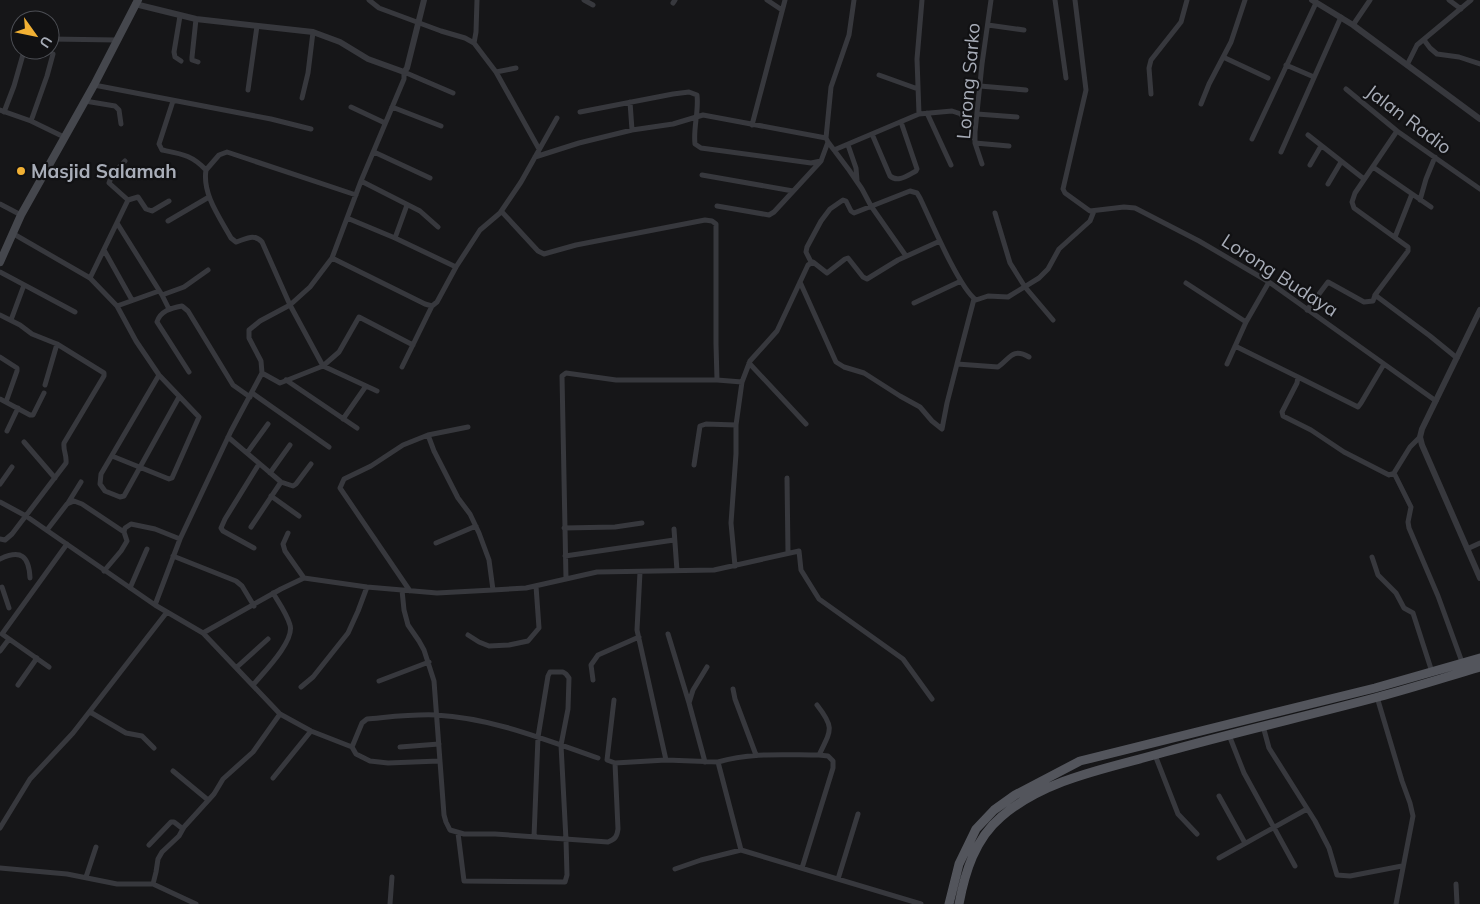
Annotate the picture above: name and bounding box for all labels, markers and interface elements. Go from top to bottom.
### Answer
north arrow [10,10,60,60]
street label: Lorong Sarko [951,22,985,140]
text: U [36,33,56,51]
street label: Jalan Radio [1361,79,1457,159]
place label: Masjid Salamah [31,159,177,183]
marker: Masjid Salamah [15,165,27,177]
street label: Lorong Budaya [1217,228,1343,322]

